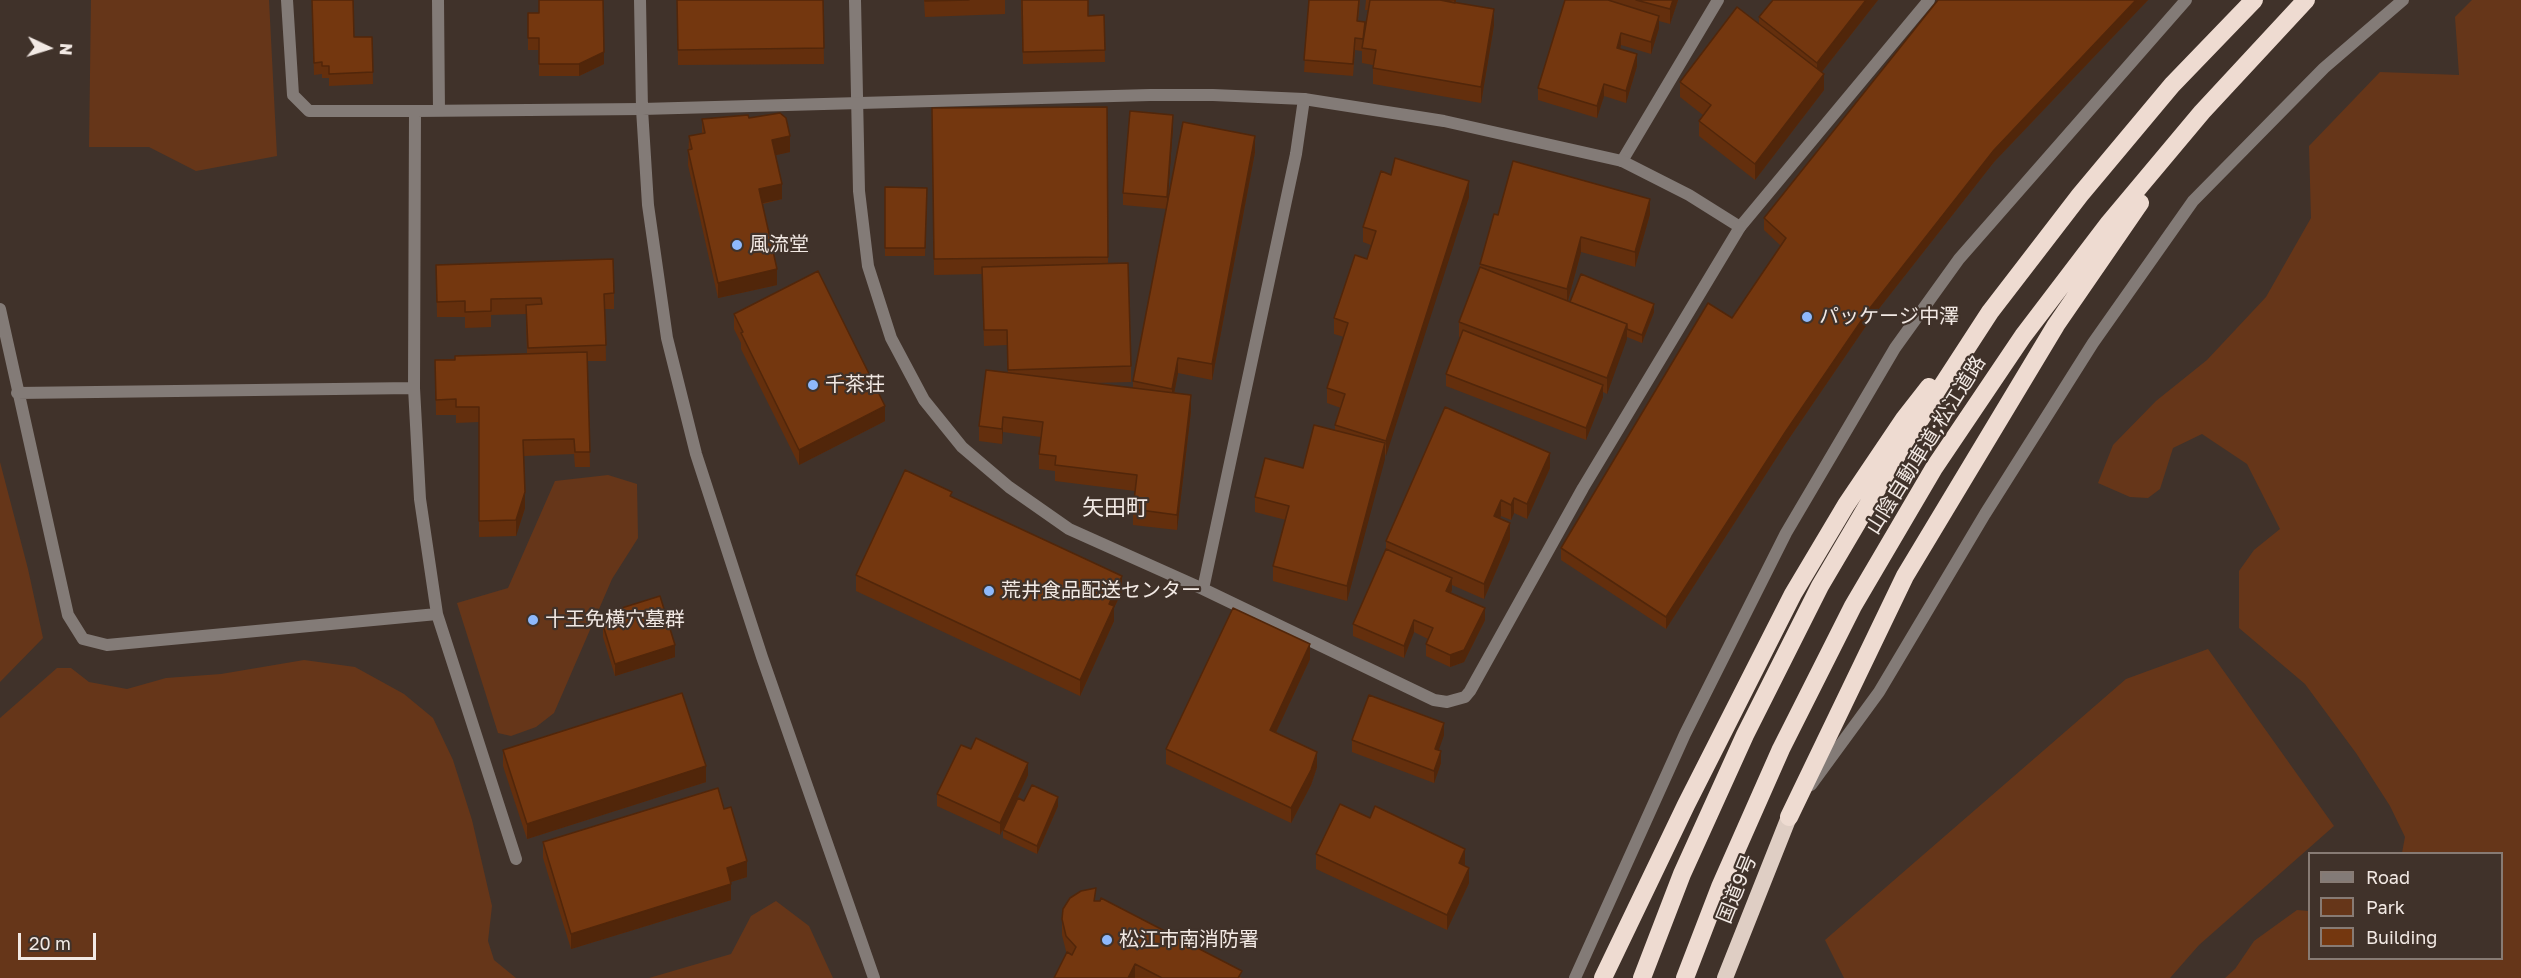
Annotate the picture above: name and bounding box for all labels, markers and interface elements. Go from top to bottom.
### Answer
north arrow [18,18,78,78]
text: N [56,42,76,56]
place label: 風流堂 [749,233,809,257]
marker: 風流堂 [730,238,744,252]
place label: パッケージ中澤 [1819,305,1959,329]
marker: パッケージ中澤 [1800,310,1814,324]
street label: 山陰自動車道;松江道路 [1861,351,1991,539]
place label: 千茶荘 [825,373,885,397]
marker: 千茶荘 [806,378,820,392]
district label: 矢田町 [1082,495,1148,521]
place label: 荒井食品配送センター [1001,579,1201,603]
marker: 荒井食品配送センター [982,584,996,598]
place label: 十王免横穴墓群 [545,608,685,632]
marker: 十王免横穴墓群 [526,613,540,627]
street label: 国道9号 [1712,851,1762,927]
legend [2308,852,2503,960]
text: Road [2366,866,2410,888]
text: Park [2366,896,2405,918]
scale bar [21,921,99,959]
text: Building [2366,926,2437,948]
place label: 松江市南消防署 [1119,928,1259,952]
text: 20 m [29,932,71,954]
marker: 松江市南消防署 [1100,933,1114,947]

